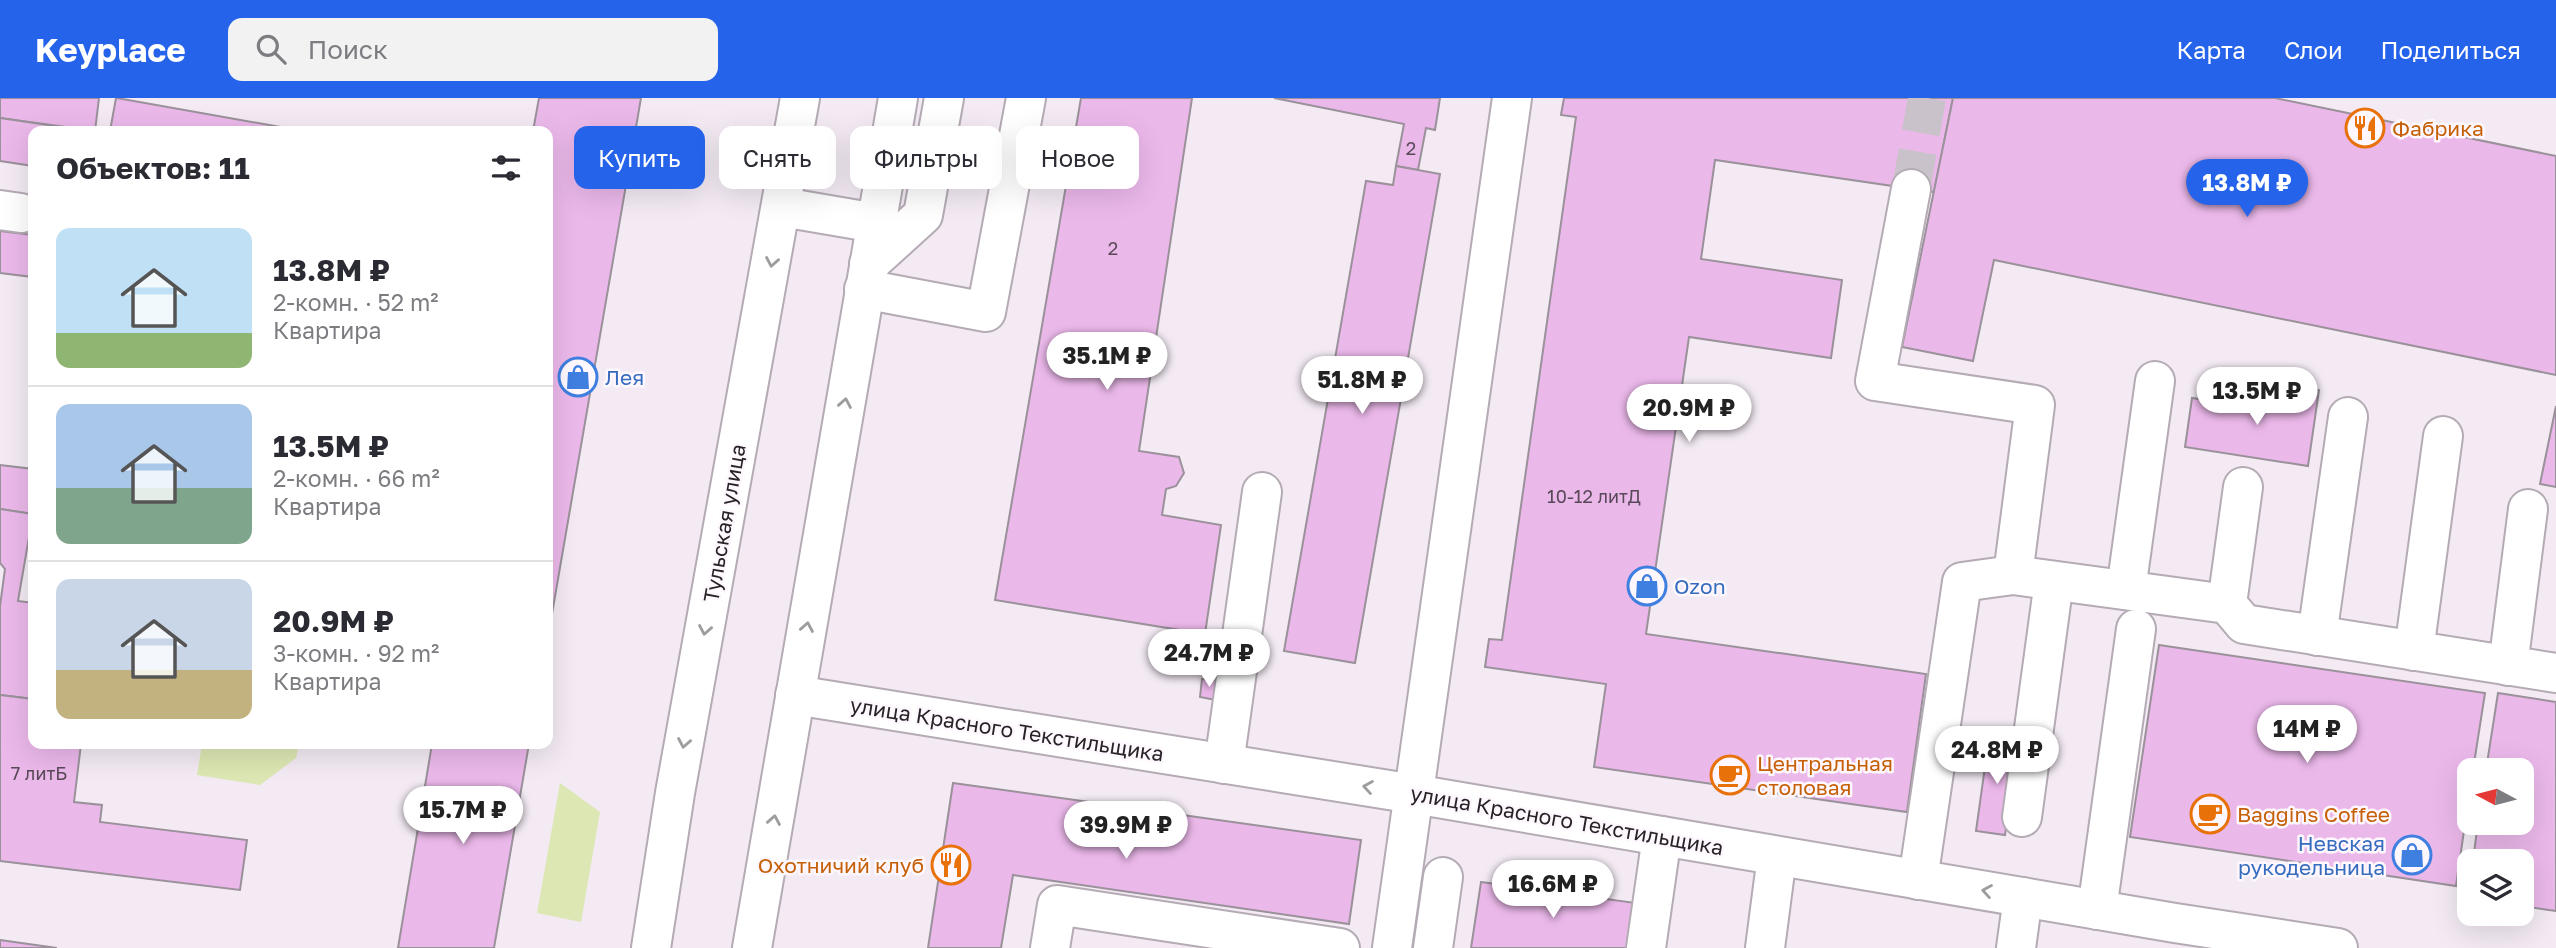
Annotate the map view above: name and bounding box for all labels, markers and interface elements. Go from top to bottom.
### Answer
search box [228,18,718,81]
text: Keyplace [35,30,186,69]
icon: search [252,30,290,68]
text: Поиск [308,34,388,65]
text: Карта [2176,35,2246,64]
text: Слои [2284,35,2343,64]
text: Поделиться [2381,35,2521,64]
restaurant icon: Фабрика [2344,107,2386,149]
place label: Фабрика [2392,115,2484,141]
chip: Купить [574,126,705,189]
chip: Снять [719,126,836,189]
chip: Фильтры [850,126,1002,189]
chip: Новое [1016,126,1139,189]
house number: 2 [1406,137,1416,159]
icon: filters [487,149,525,187]
text: Объектов: 11 [56,150,250,186]
pin: 13.8M ₽ [2182,159,2312,219]
text: 13.8M ₽ [2202,168,2292,196]
house number: 2 [1108,237,1118,259]
text: 13.8M ₽ [273,252,390,288]
icon: home [112,256,196,340]
one-way arrow [765,256,780,268]
text: 2-комн. · 52 m² [273,288,439,316]
text: Квартира [273,316,381,344]
pin: 35.1M ₽ [1042,332,1172,392]
text: 35.1M ₽ [1062,341,1152,369]
shop icon: Лея [557,356,599,398]
pin: 51.8M ₽ [1297,356,1427,416]
place label: Лея [605,364,644,390]
text: 51.8M ₽ [1317,365,1407,393]
pin: 13.5M ₽ [2192,368,2322,427]
text: 13.5M ₽ [2212,376,2302,404]
pin: 20.9M ₽ [1624,384,1754,444]
text: 20.9M ₽ [1643,393,1735,421]
one-way arrow [837,397,852,409]
text: 13.5M ₽ [273,428,389,464]
icon: home [112,432,196,516]
street label: Тульская улица [697,442,751,604]
text: 2-комн. · 66 m² [273,464,440,492]
house number: 10-12 литД [1547,485,1641,507]
text: Квартира [273,492,381,520]
shop icon: Ozon [1626,565,1668,607]
place label: Ozon [1674,573,1726,599]
text: 20.9M ₽ [273,603,394,639]
icon: home [112,607,196,691]
one-way arrow [799,622,814,633]
one-way arrow [698,624,713,636]
pin: 24.7M ₽ [1144,630,1274,689]
text: 24.7M ₽ [1164,638,1254,666]
text: 3-комн. · 92 m² [273,639,439,667]
text: Квартира [273,667,381,695]
street label: улица Красного Текстильщика [848,691,1166,767]
pin: 14M ₽ [2258,706,2356,765]
text: 14M ₽ [2273,714,2341,742]
pin: 24.8M ₽ [1932,726,2062,786]
text: 24.8M ₽ [1951,735,2043,763]
one-way arrow [678,737,693,749]
place label: Центральная столовая [1757,750,1893,800]
cafe icon: Центральная столовая [1709,754,1751,796]
north arrow [2457,758,2534,835]
map controls [2457,758,2534,926]
house number: 7 литБ [11,762,67,784]
one-way arrow [1363,780,1374,795]
street label: улица Красного Текстильщика [1408,780,1726,860]
pin: 15.7M ₽ [398,786,528,846]
cafe icon: Baggins Coffee [2189,793,2231,835]
text: 15.7M ₽ [419,795,507,823]
place label: Baggins Coffee [2237,801,2390,827]
pin: 39.9M ₽ [1061,802,1191,861]
text: 39.9M ₽ [1080,810,1172,838]
one-way arrow [766,814,781,826]
place label: Невская рукодельница [2238,830,2385,880]
shop icon: Невская рукодельница [2391,834,2433,876]
restaurant icon: Охотничий клуб [930,844,972,886]
button: layers [2457,849,2534,926]
place label: Охотничий клуб [758,852,924,878]
pin: 16.6M ₽ [1488,860,1618,920]
text: 16.6M ₽ [1508,869,1598,897]
one-way arrow [1981,884,1993,899]

